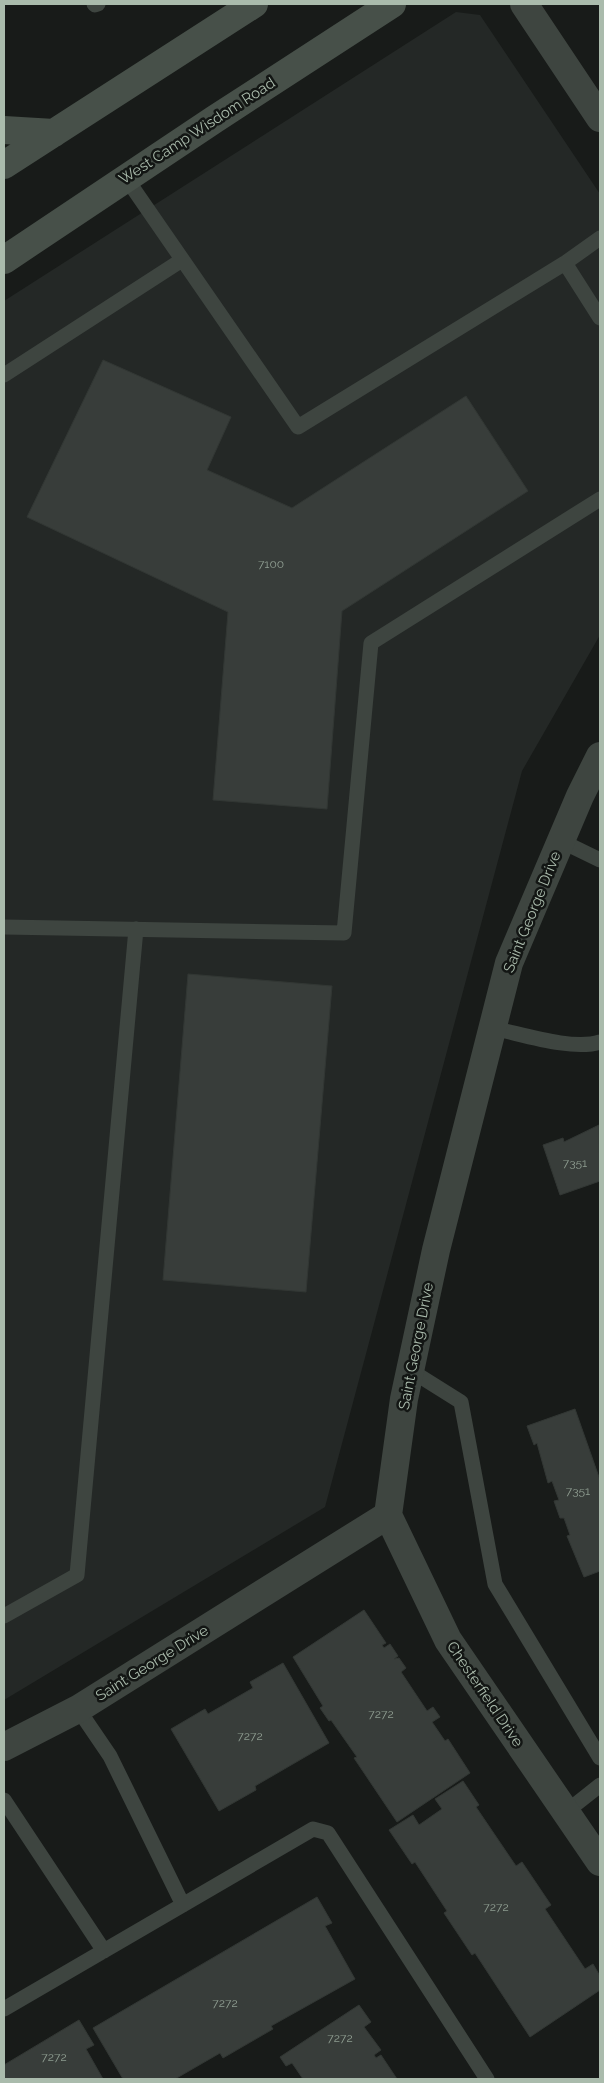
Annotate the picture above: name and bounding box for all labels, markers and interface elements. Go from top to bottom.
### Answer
street label: West Camp Wisdom Road [116,74,278,188]
house number: 7100 [258,557,284,571]
street label: Saint George Drive [499,849,565,975]
house number: 7351 [563,1156,587,1170]
street label: Saint George Drive [395,1281,437,1411]
house number: 7351 [566,1484,590,1498]
street label: Saint George Drive [92,1621,212,1705]
street label: Chesterfield Drive [443,1638,527,1750]
house number: 7272 [368,1707,394,1721]
house number: 7272 [237,1729,263,1743]
house number: 7272 [483,1900,509,1914]
house number: 7272 [212,1996,238,2010]
house number: 7272 [327,2031,353,2045]
house number: 7272 [41,2050,67,2064]

